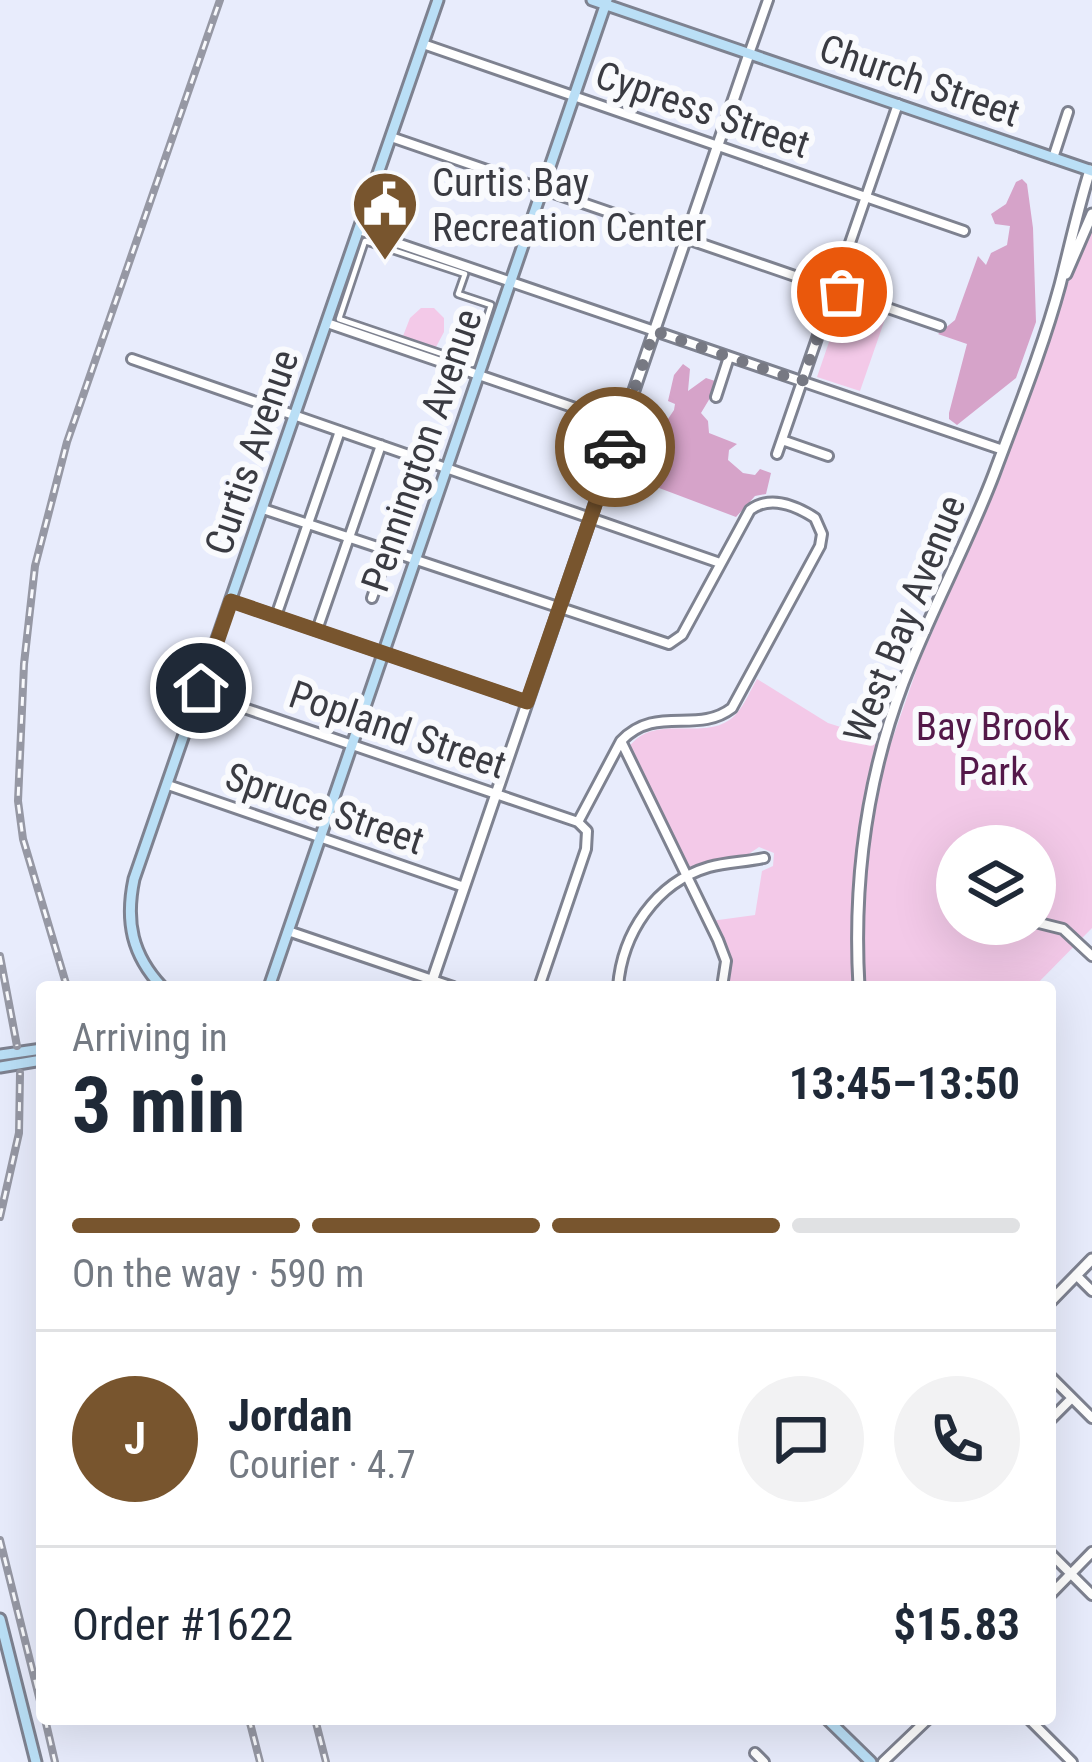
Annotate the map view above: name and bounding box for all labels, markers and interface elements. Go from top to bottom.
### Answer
street label: Church Street [814,25,1026,137]
street label: Cypress Street [590,52,816,168]
place label: Curtis Bay Recreation Center [432,160,706,251]
public building icon: Curtis Bay Recreation Center [350,169,420,263]
pin [791,241,893,343]
icon: bag [809,259,875,325]
street label: Pennington Avenue [352,303,492,597]
street label: Curtis Avenue [195,344,308,561]
courier [555,387,675,507]
icon: car [582,414,648,480]
street label: West Bay Avenue [834,489,975,750]
pin [150,637,252,739]
icon: home [168,655,234,721]
street label: Popland Street [283,671,512,789]
park label: Bay Brook Park [916,704,1071,795]
street label: Spruce Street [219,754,430,864]
map controls [936,825,1056,945]
button: layers [936,825,1056,945]
text: Arriving in [72,1015,228,1061]
text: 13:45–13:50 [789,1057,1020,1110]
text: 3 min [72,1060,245,1151]
text: On the way · 590 m [72,1251,364,1297]
button: chat [738,1376,864,1502]
button: phone [894,1376,1020,1502]
text: Jordan [228,1389,353,1442]
text: J [124,1412,146,1465]
text: Courier · 4.7 [228,1442,416,1488]
text: Order #1622 [72,1598,293,1651]
text: $15.83 [893,1598,1020,1651]

